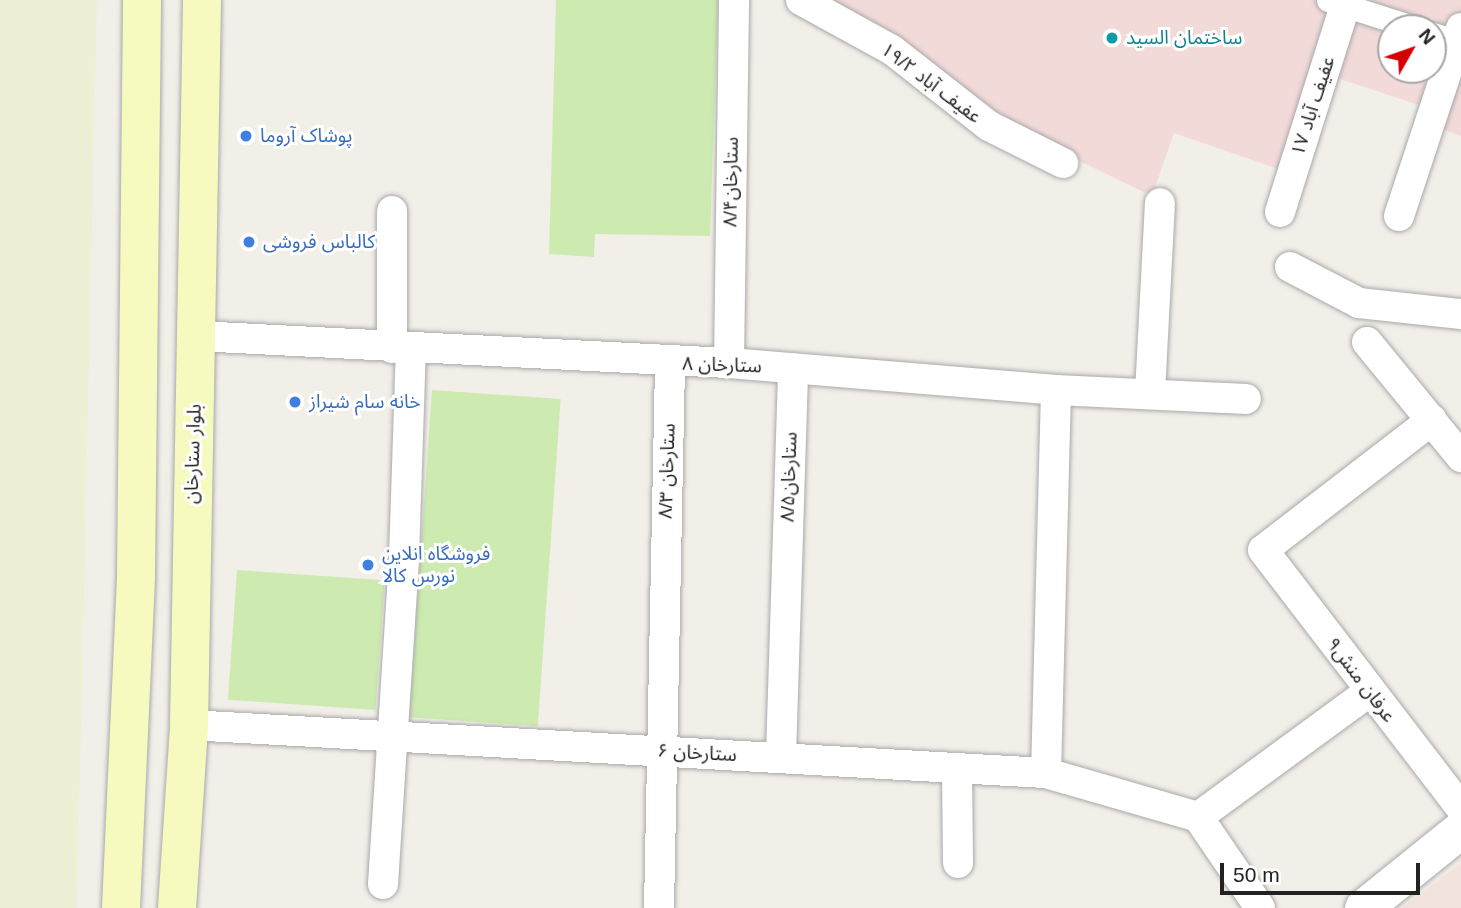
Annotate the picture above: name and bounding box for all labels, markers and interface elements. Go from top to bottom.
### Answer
north arrow [1377,14,1447,84]
text: N [1414,24,1439,48]
place label: ساختمان السید [1126,27,1242,49]
marker: ساختمان السید [1104,30,1120,46]
street label: عفیف آباد ۱۹/۲ [876,38,986,128]
street label: عفیف آباد ۱۷ [1286,53,1340,159]
place label: پوشاک آروما [260,125,352,147]
marker: پوشاک آروما [238,128,254,144]
street label: ستارخان۸/۴ [719,137,743,227]
place label: کالباس فروشی [263,231,375,253]
marker: کالباس فروشی [241,234,257,250]
street label: ستارخان ۸ [682,352,762,378]
place label: خانه سام شیراز [309,391,421,413]
marker: خانه سام شیراز [287,394,303,410]
street label: بلوار ستارخان [180,404,206,504]
street label: ستارخان ۸/۳ [654,423,680,519]
street label: ستارخان۸/۵ [776,431,802,523]
place label: فروشگاه انلاین نورس کالا [382,543,490,587]
marker: فروشگاه انلاین نورس کالا [360,557,376,573]
street label: عرفان منش۹ [1322,633,1400,727]
street label: ستارخان ۶ [657,740,737,766]
scale bar [1223,848,1422,892]
text: 50 m [1233,863,1280,886]

